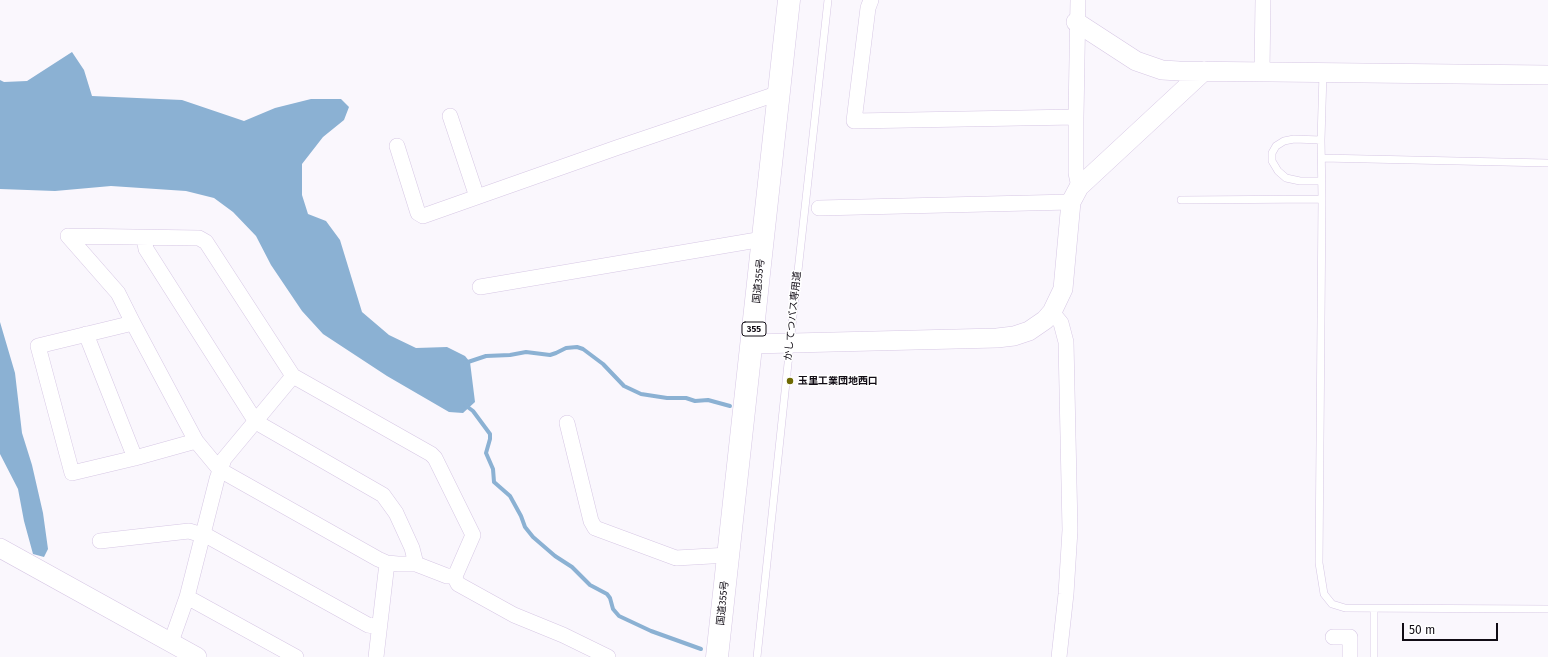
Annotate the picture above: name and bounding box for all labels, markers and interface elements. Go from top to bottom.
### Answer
street label: 国道355号 [751,258,767,304]
street label: かしてつバス専用道 [782,271,804,361]
road number: 355 [742,322,766,336]
place label: 玉里工業団地西口 [798,375,878,387]
marker: 玉里工業団地西口 [785,376,795,386]
street label: 国道355号 [715,580,731,626]
scale bar [1404,615,1500,641]
text: 50 m [1409,623,1435,637]

